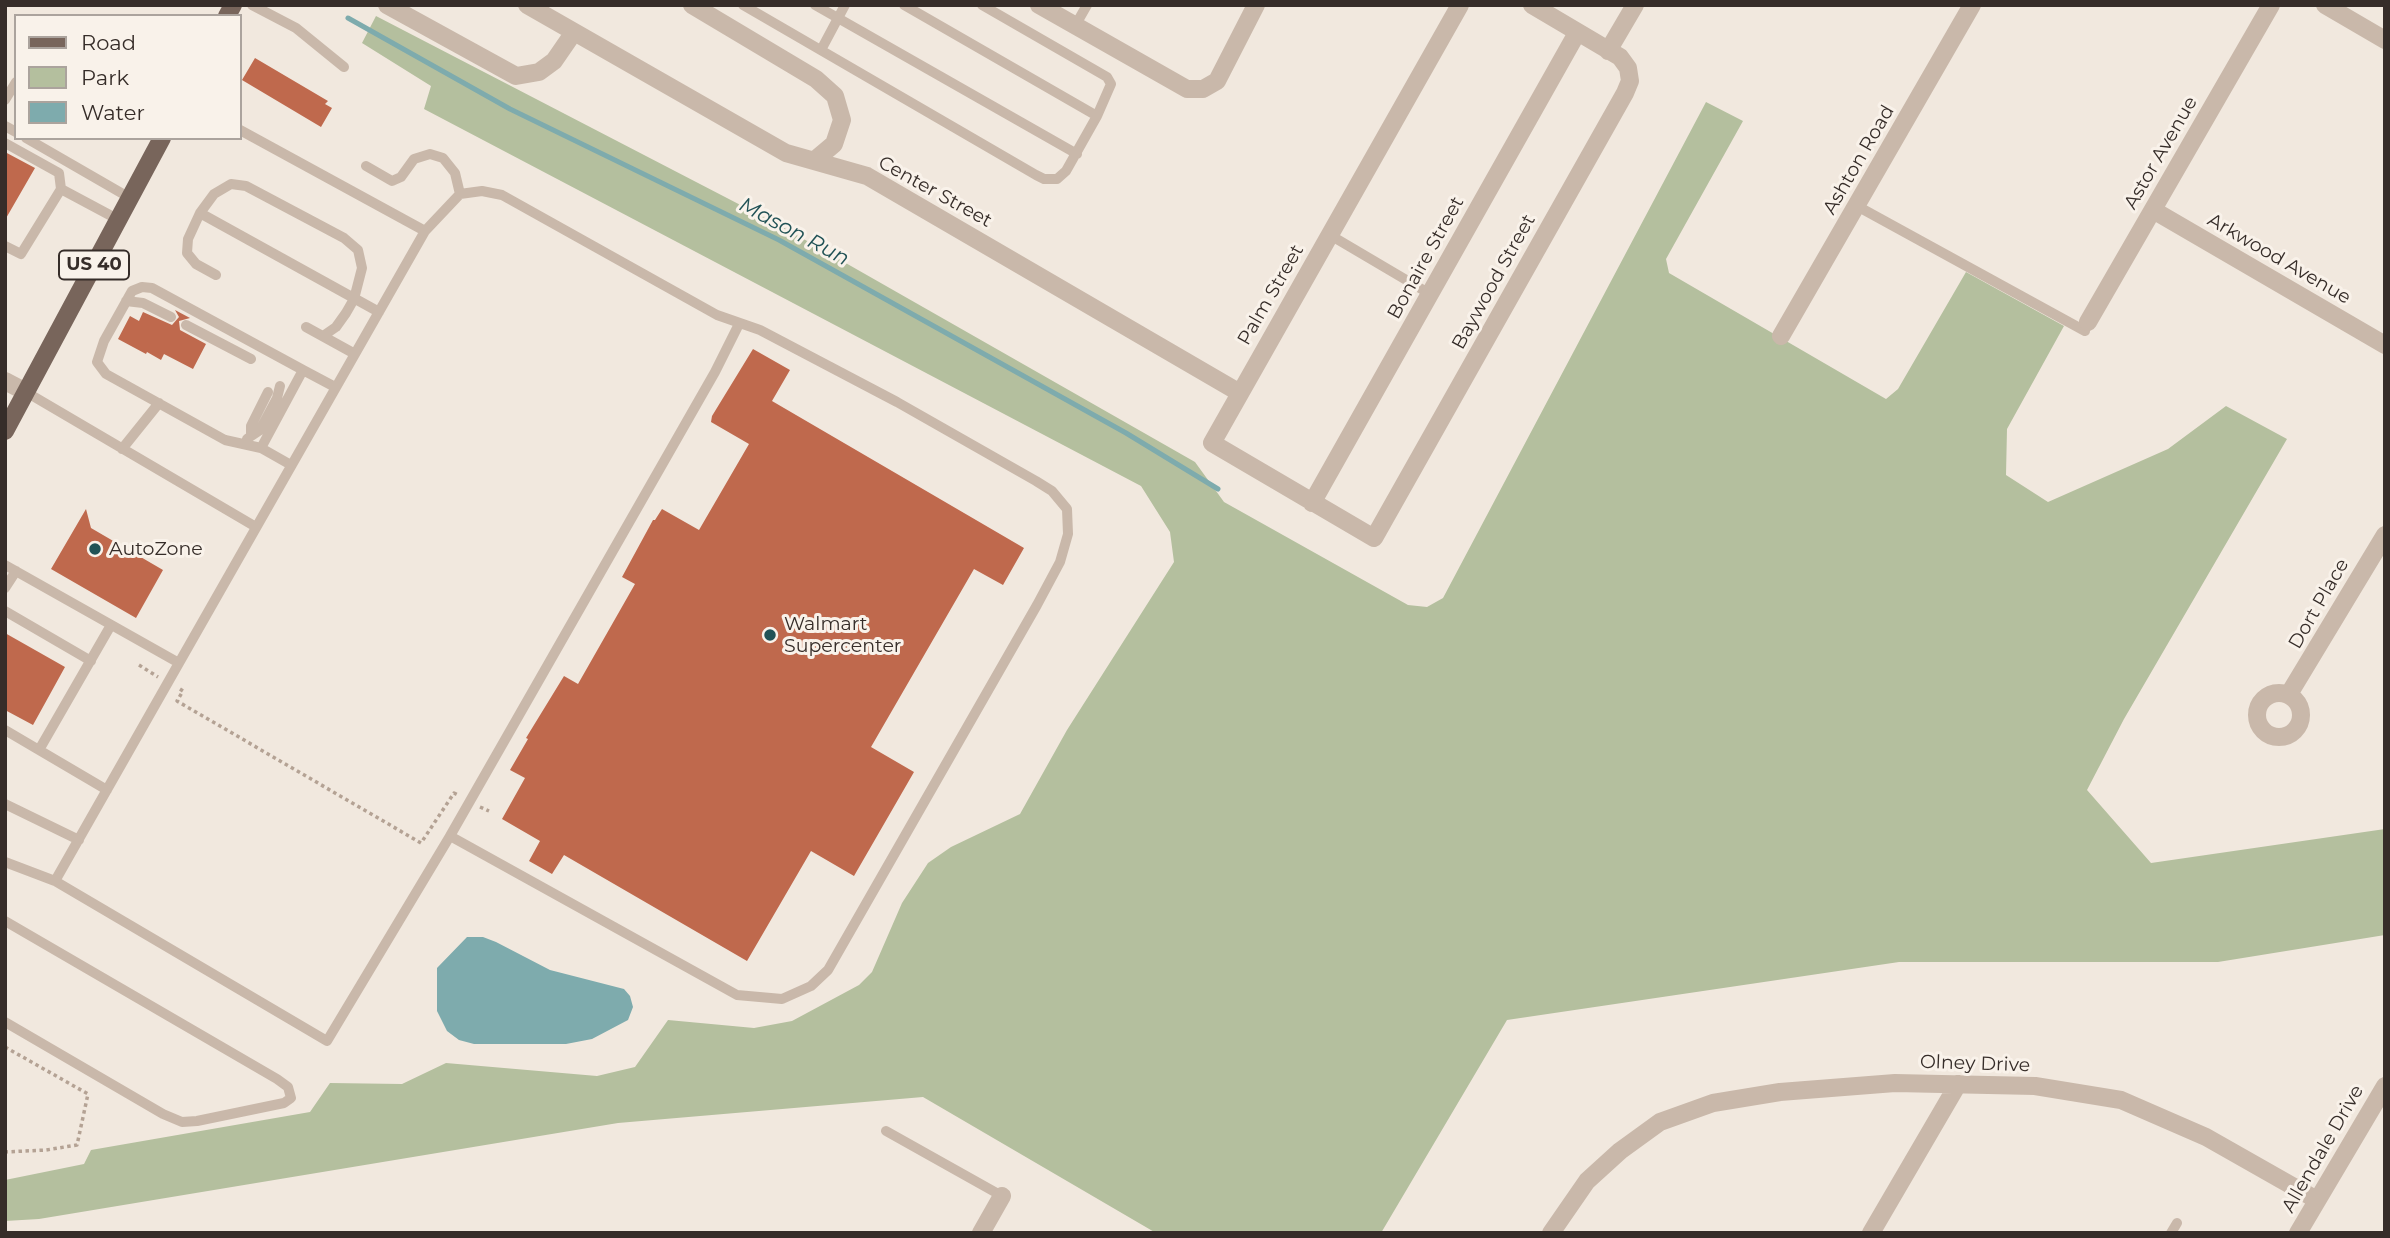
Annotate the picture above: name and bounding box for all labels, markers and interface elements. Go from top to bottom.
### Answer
legend [14,14,242,140]
text: Road [81,30,136,55]
text: Park [81,65,129,90]
street label: Astor Avenue [2120,93,2202,213]
text: Water [81,100,145,125]
street label: Ashton Road [1819,101,1899,219]
street label: Center Street [874,151,996,233]
water label: Mason Run [735,192,853,272]
street label: Bonaire Street [1383,193,1469,323]
street label: Arkwood Avenue [2203,209,2355,309]
street label: Baywood Street [1447,210,1541,354]
street label: Palm Street [1233,241,1309,349]
road number: US 40 [59,250,129,279]
place label: AutoZone [109,538,203,560]
marker: AutoZone [87,541,103,557]
street label: Dort Place [2284,555,2354,653]
place label: Walmart Supercenter [784,613,901,657]
marker: Walmart Supercenter [762,627,778,643]
street label: Olney Drive [1919,1051,2031,1077]
street label: Allendale Drive [2277,1081,2369,1217]

